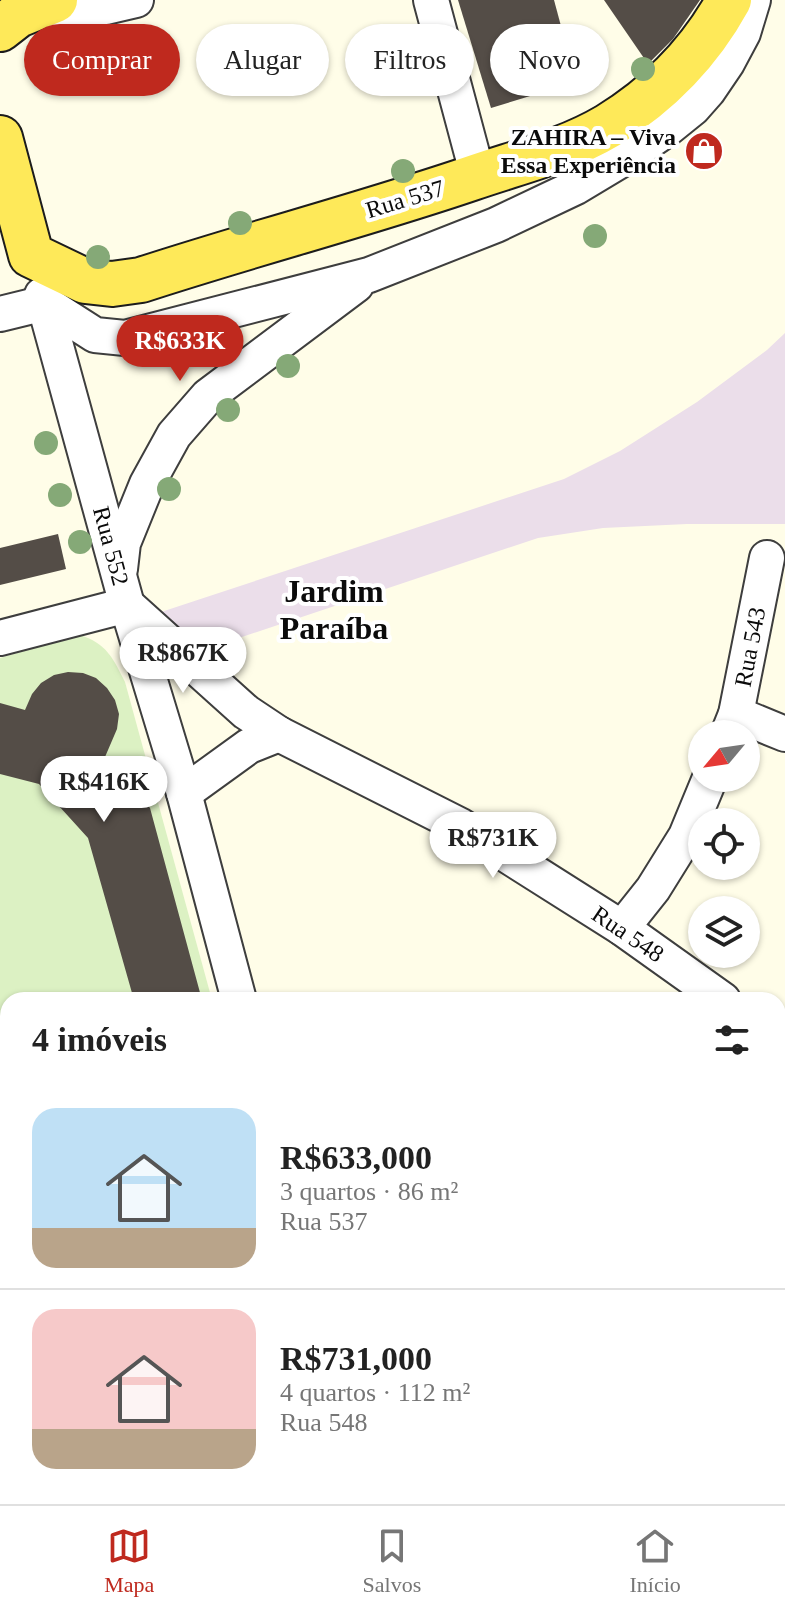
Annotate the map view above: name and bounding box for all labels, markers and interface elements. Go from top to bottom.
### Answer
chip: Comprar [24,24,180,96]
chip: Alugar [196,24,329,96]
chip: Filtros [345,24,474,96]
chip: Novo [490,24,609,96]
place label: ZAHIRA – Viva Essa Experiência [501,124,676,178]
shop icon: ZAHIRA – Viva Essa Experiência [683,130,725,172]
street label: Rua 537 [363,175,447,223]
pin: R$633K [115,315,245,383]
text: R$633K [135,326,226,355]
street label: Rua 552 [88,504,134,588]
district label: Jardim Paraíba [280,573,388,646]
street label: Rua 543 [730,605,770,689]
pin: R$867K [118,627,248,695]
text: R$867K [138,638,229,667]
north arrow [688,720,760,792]
map controls [688,720,760,968]
pin: R$416K [39,756,169,824]
text: R$416K [59,767,150,796]
button: locate [688,808,760,880]
pin: R$731K [428,812,558,880]
text: R$731K [448,823,539,852]
button: layers [688,896,760,968]
street label: Rua 548 [587,901,669,967]
icon: filters [710,1018,754,1062]
text: 4 imóveis [32,1021,167,1058]
text: R$633,000 [280,1139,432,1176]
icon: home [96,1140,192,1236]
text: 3 quartos · 86 m² [280,1177,458,1206]
text: Rua 537 [280,1207,367,1236]
text: R$731,000 [280,1340,432,1377]
icon: home [96,1341,192,1437]
text: 4 quartos · 112 m² [280,1378,470,1407]
text: Rua 548 [280,1408,367,1437]
tab: Mapa [104,1524,154,1598]
tab: Salvos [363,1524,421,1598]
tab: Início [630,1524,681,1598]

